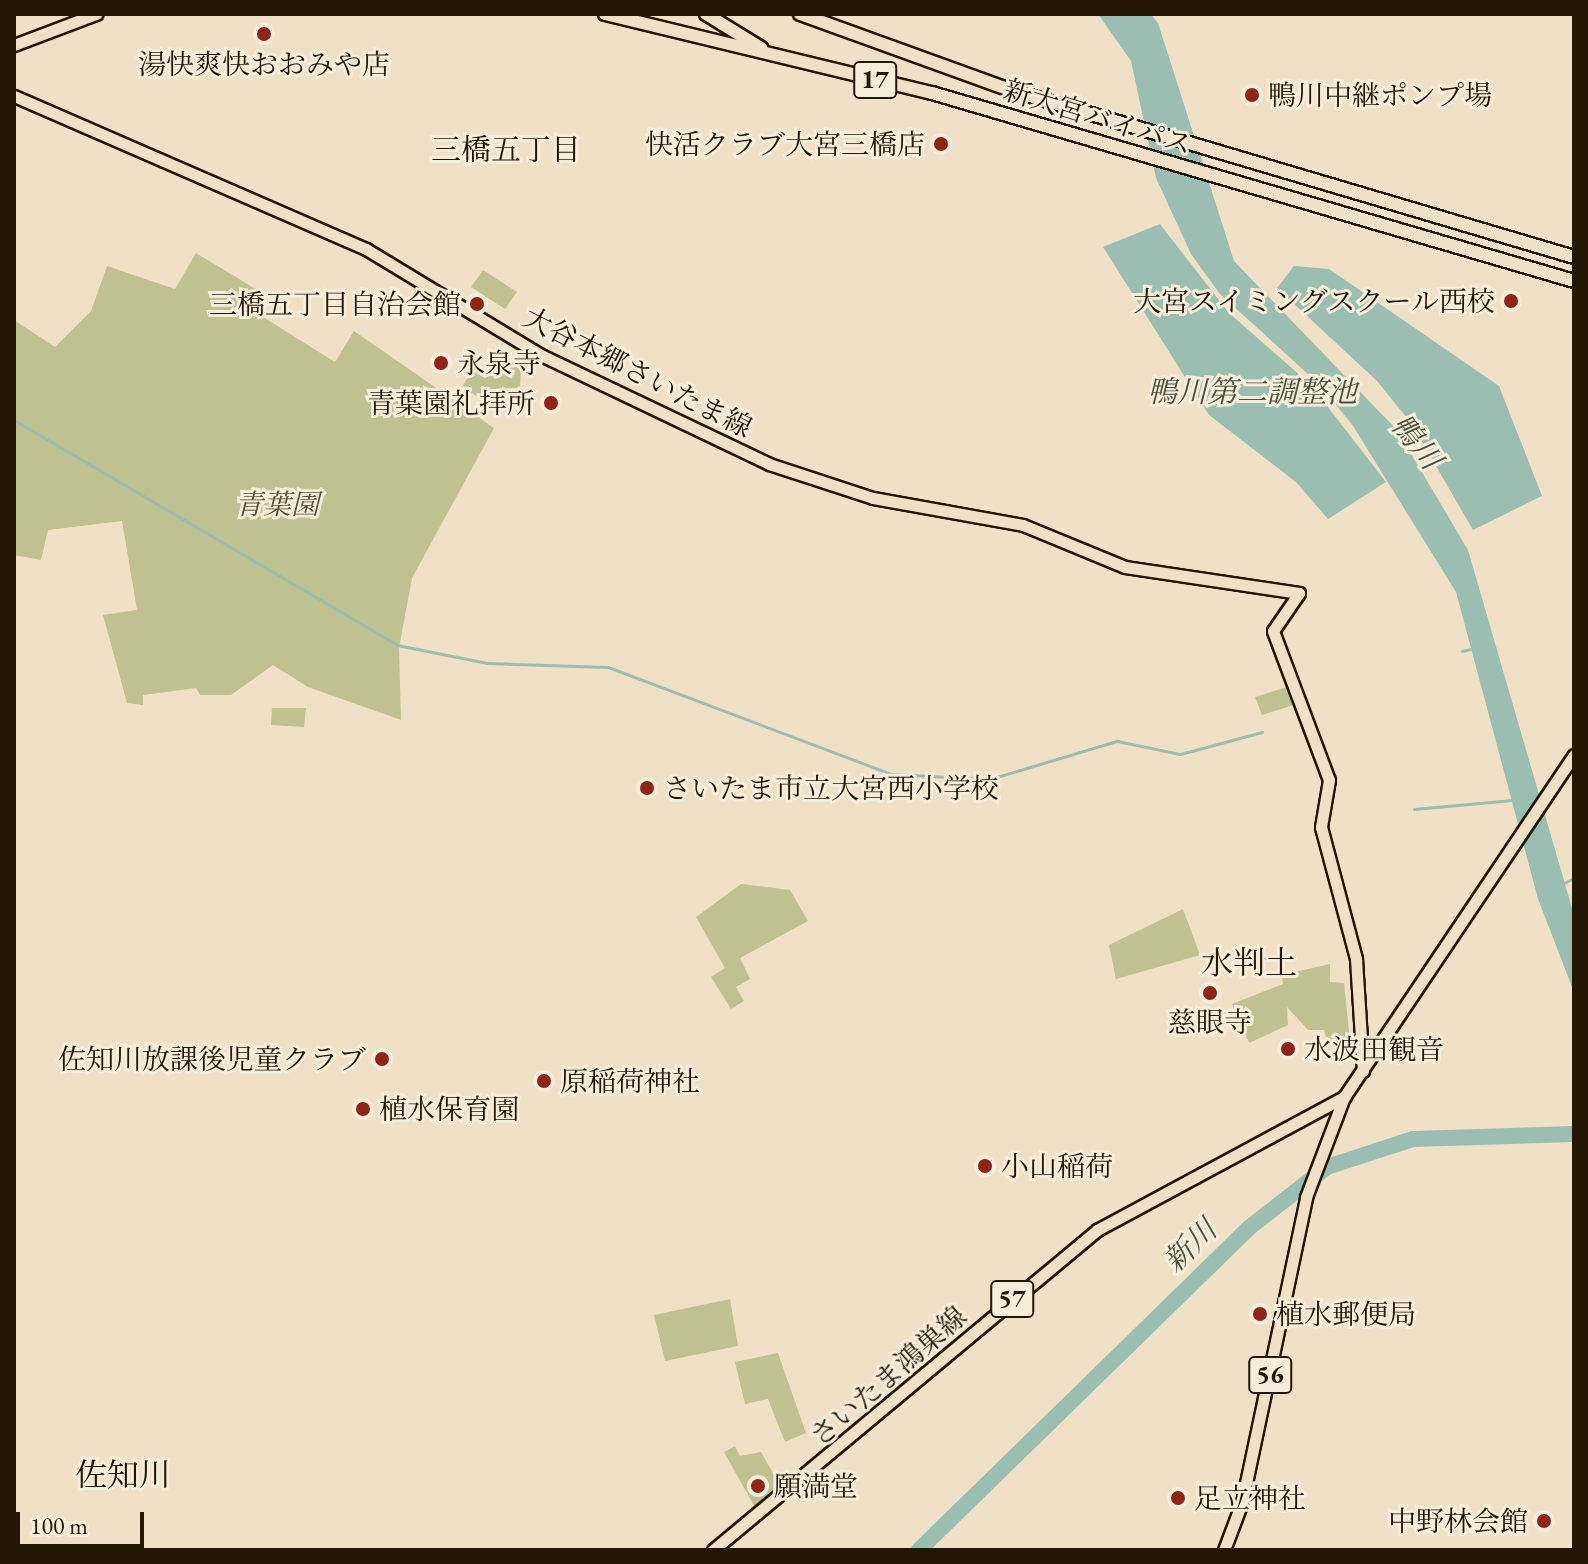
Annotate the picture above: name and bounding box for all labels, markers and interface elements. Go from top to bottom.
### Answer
marker: 湯快爽快おおみや店 [255,25,273,43]
place label: 湯快爽快おおみや店 [138,47,390,81]
road number: 17 [853,58,897,102]
street label: 新大宮バイパス [999,72,1197,162]
place label: 鴨川中継ポンプ場 [1268,78,1492,112]
marker: 鴨川中継ポンプ場 [1243,86,1261,104]
place label: 快活クラブ大宮三橋店 [645,127,925,161]
district label: 三橋五丁目 [431,132,581,168]
marker: 快活クラブ大宮三橋店 [932,135,950,153]
place label: 大宮スイミングスクール西校 [1131,284,1495,318]
place label: 三橋五丁目自治会館 [209,287,461,321]
marker: 大宮スイミングスクール西校 [1502,292,1520,310]
marker: 三橋五丁目自治会館 [468,295,486,313]
street label: 大谷本郷さいたま線 [518,300,758,444]
place label: 永泉寺 [457,346,541,380]
marker: 永泉寺 [432,354,450,372]
water label: 鴨川第二調整池 [1147,374,1357,410]
place label: 青葉園礼拝所 [367,386,535,420]
marker: 青葉園礼拝所 [542,394,560,412]
water label: 鴨川 [1383,407,1449,477]
park label: 青葉園 [235,487,319,521]
place label: さいたま市立大宮西小学校 [663,771,999,805]
marker: さいたま市立大宮西小学校 [638,779,656,797]
district label: 水判土 [1201,944,1297,982]
marker: 慈眼寺 [1201,984,1219,1002]
place label: 慈眼寺 [1168,1005,1252,1039]
place label: 水波田観音 [1304,1032,1444,1066]
marker: 水波田観音 [1279,1040,1297,1058]
place label: 佐知川放課後児童クラブ [58,1042,366,1076]
marker: 佐知川放課後児童クラブ [373,1050,391,1068]
place label: 原稲荷神社 [560,1064,700,1098]
marker: 原稲荷神社 [535,1072,553,1090]
place label: 植水保育園 [379,1092,519,1126]
marker: 植水保育園 [354,1100,372,1118]
place label: 小山稲荷 [1001,1149,1113,1183]
marker: 小山稲荷 [976,1157,994,1175]
water label: 新川 [1156,1212,1224,1280]
road number: 57 [990,1277,1034,1321]
place label: 植水郵便局 [1276,1297,1416,1331]
street label: さいたま鴻巣線 [803,1299,973,1453]
marker: 植水郵便局 [1251,1305,1269,1323]
road number: 56 [1248,1353,1292,1397]
district label: 佐知川 [75,1456,171,1494]
place label: 願満堂 [774,1469,858,1503]
marker: 願満堂 [749,1477,767,1495]
place label: 足立神社 [1194,1481,1306,1515]
marker: 足立神社 [1169,1489,1187,1507]
scale bar [20,1496,148,1546]
place label: 中野林会館 [1388,1504,1528,1538]
text: 100 m [30,1510,88,1541]
marker: 中野林会館 [1535,1512,1553,1530]

